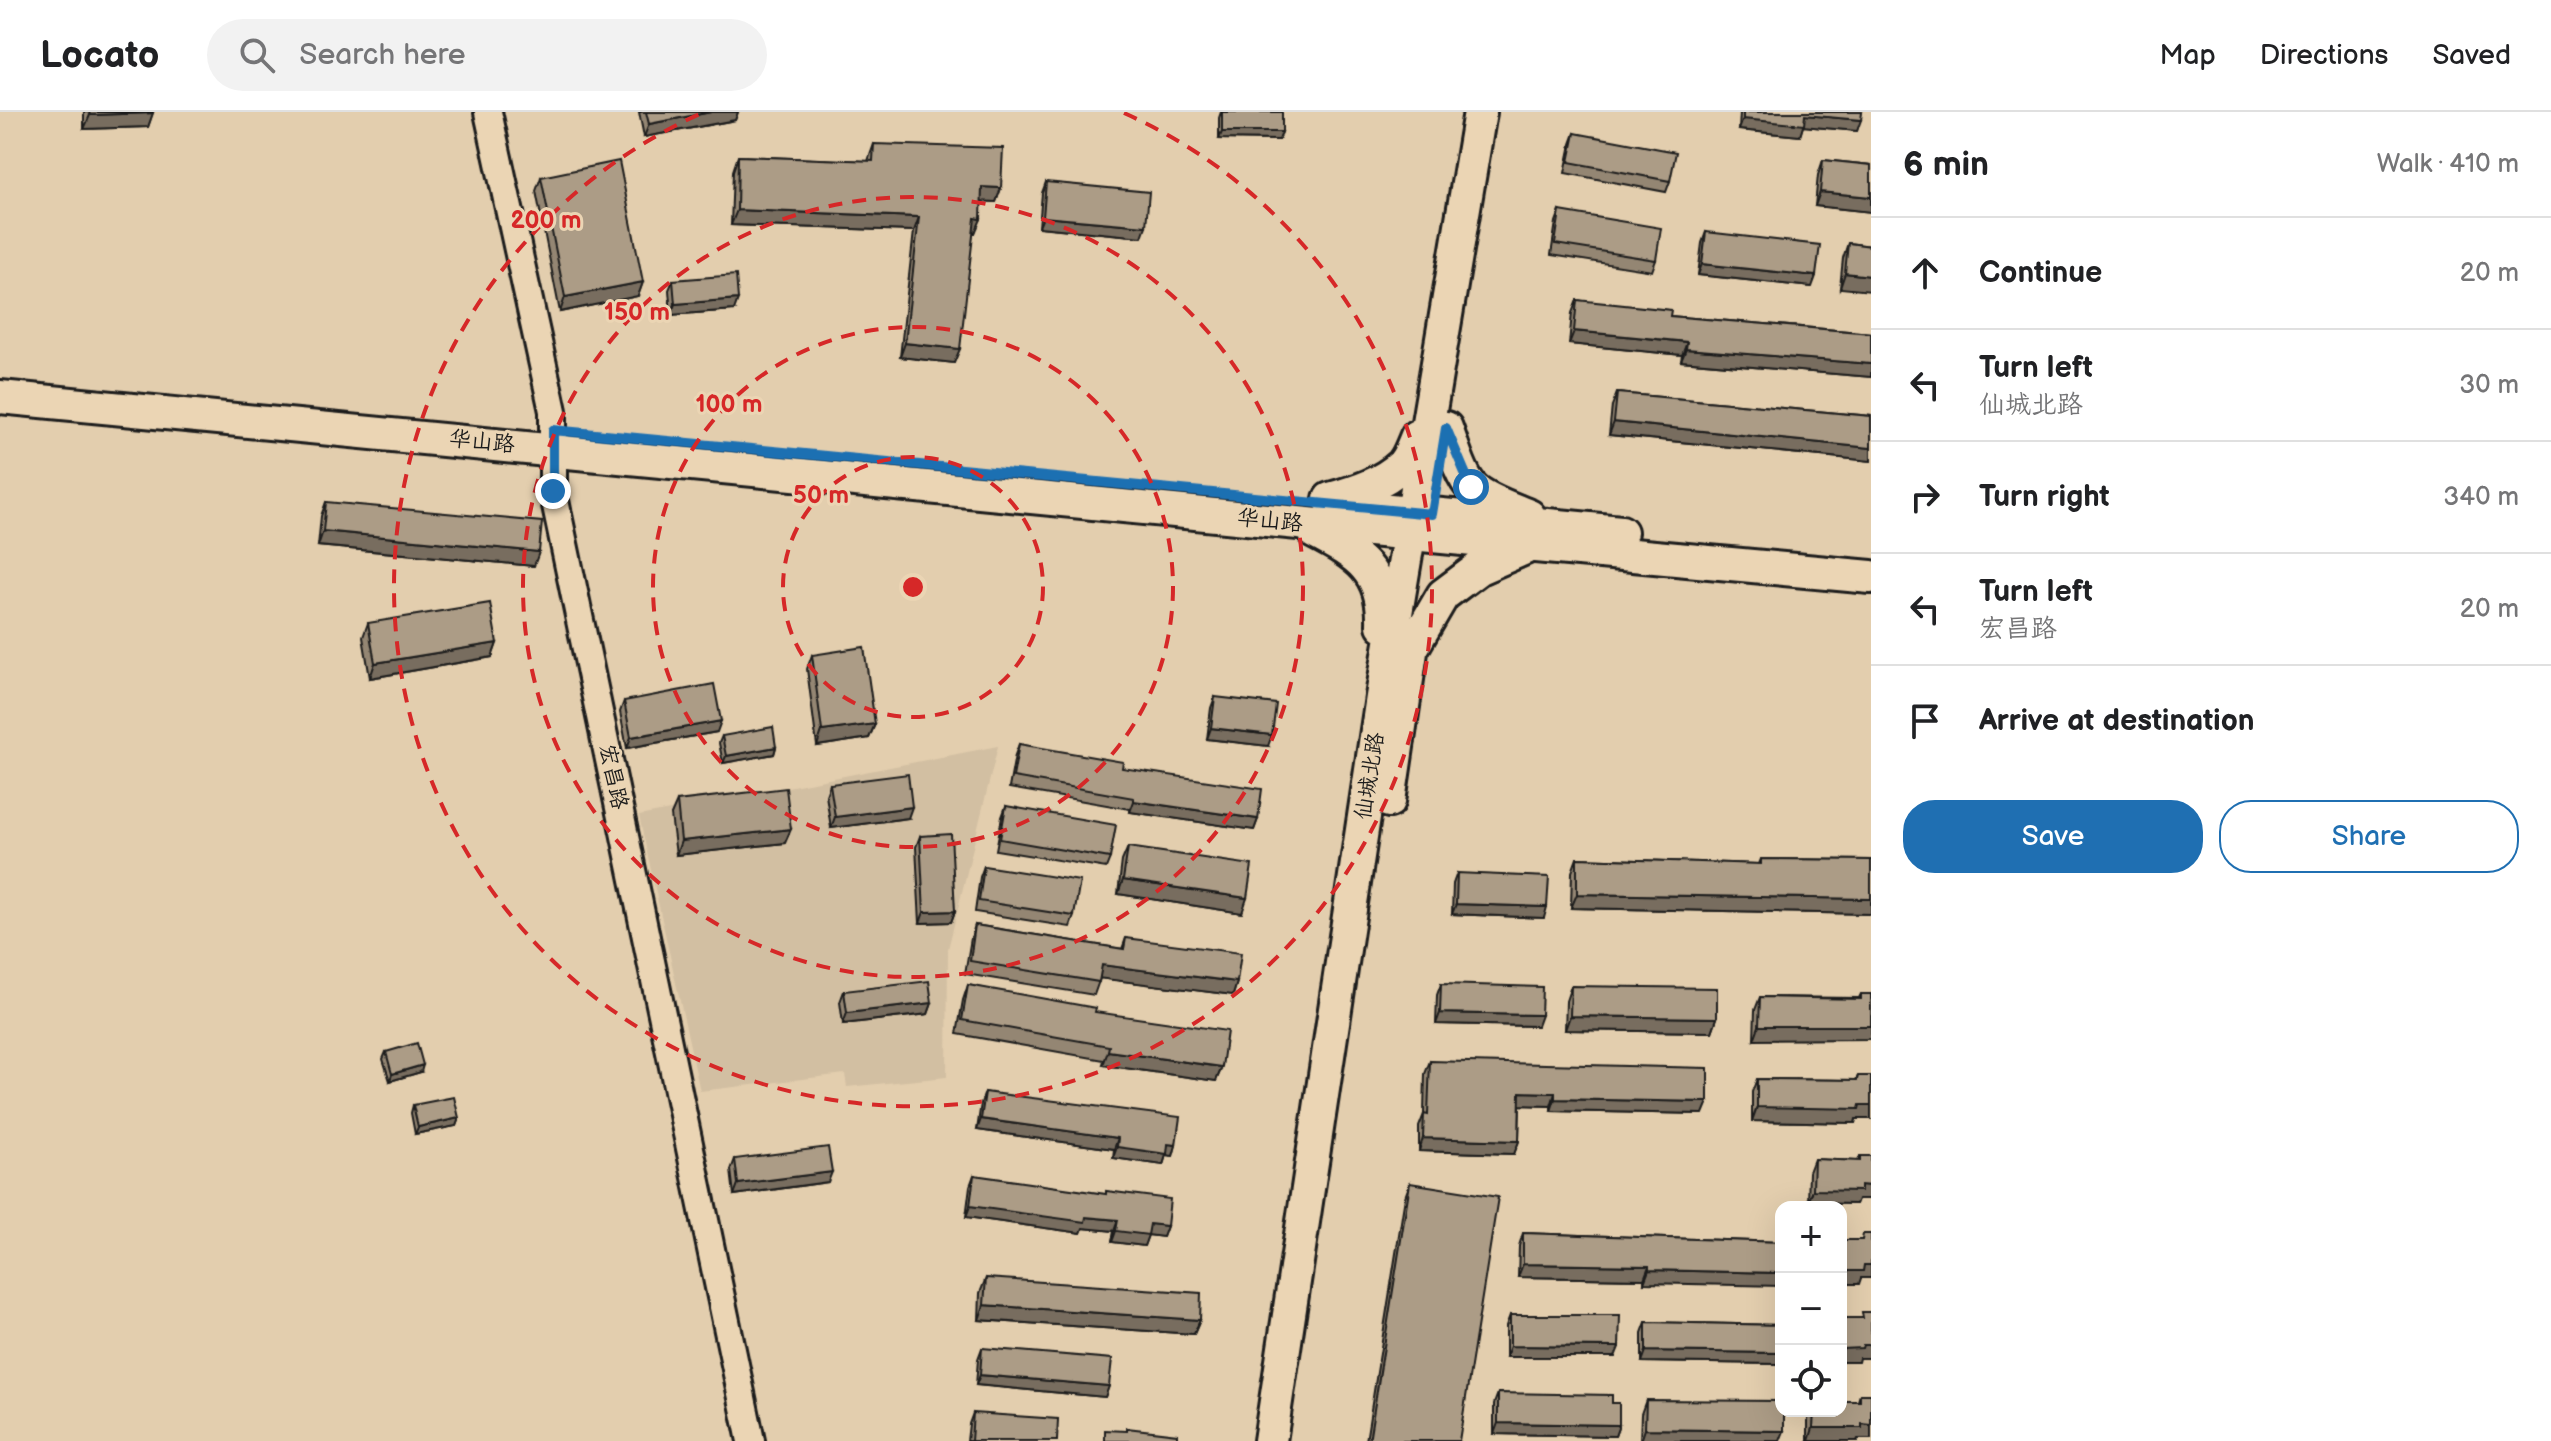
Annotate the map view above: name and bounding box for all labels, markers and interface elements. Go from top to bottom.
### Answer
search box [207,19,767,91]
text: Locato [40,33,159,78]
icon: search [235,33,279,77]
text: Search here [299,37,466,73]
text: Map [2159,39,2216,72]
text: Directions [2260,39,2388,72]
text: Saved [2432,39,2511,72]
text: 6 min [1903,144,1989,185]
text: Walk · 410 m [2377,149,2519,180]
text: 200 m [511,206,581,235]
icon: ahead [1903,251,1947,295]
text: Continue [1979,255,2102,291]
text: 20 m [2460,258,2519,289]
text: 150 m [604,298,670,327]
text: Turn left [1979,350,2093,386]
icon: left [1903,363,1947,407]
text: 30 m [2459,370,2519,401]
text: 100 m [696,390,762,419]
text: 仙城北路 [1979,390,2083,421]
street label: 华山路 [448,425,516,459]
route start [1453,469,1489,505]
route end [535,473,571,509]
icon: right [1903,475,1947,519]
text: Turn right [1979,479,2110,515]
text: 50 m [793,481,849,510]
text: 340 m [2443,482,2519,513]
street label: 华山路 [1236,504,1304,538]
centre of rings [899,573,927,601]
text: Turn left [1979,574,2093,610]
icon: left [1903,587,1947,631]
text: 20 m [2460,594,2519,625]
text: 宏昌路 [1979,614,2057,645]
icon: arrive [1903,699,1947,743]
text: Arrive at destination [1979,703,2255,739]
street label: 仙城北路 [1350,730,1390,822]
street label: 宏昌路 [593,742,633,812]
button: Save [1903,800,2203,873]
button: Share [2219,800,2519,873]
map controls [1775,1201,1847,1417]
button: + [1775,1201,1847,1273]
button: − [1775,1273,1847,1345]
button: locate [1775,1345,1847,1417]

